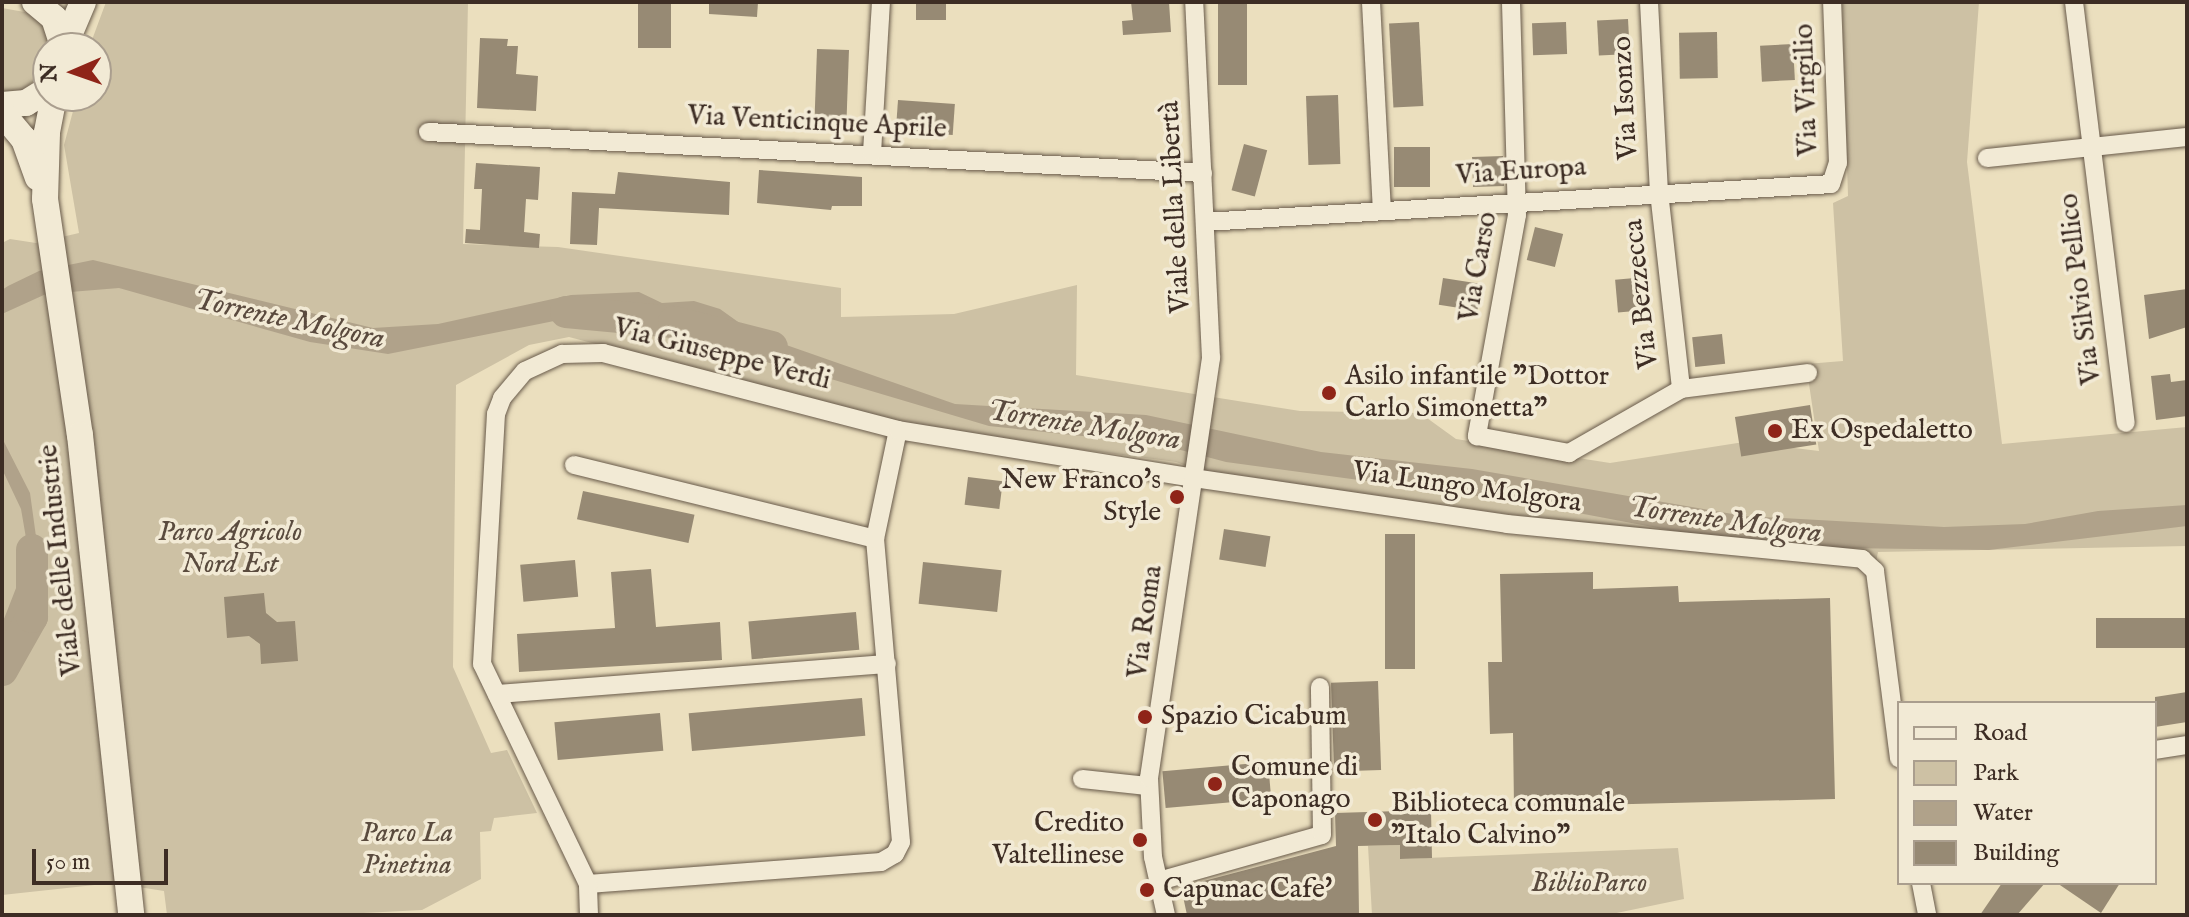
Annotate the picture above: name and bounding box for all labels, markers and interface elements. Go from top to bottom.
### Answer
street label: Via Virgilio [1788,23,1826,157]
north arrow [32,32,112,112]
street label: Via Isonzo [1606,35,1646,161]
text: N [36,63,64,83]
street label: Via Venticinque Aprile [687,99,947,147]
street label: Viale della Libertà [1154,100,1198,314]
street label: Via Europa [1455,151,1587,193]
street label: Via Silvio Pellico [2053,191,2109,387]
street label: Via Carso [1453,209,1505,325]
street label: Via Bezzecca [1617,218,1667,370]
water label: Torrente Molgora [190,282,388,358]
street label: Via Giuseppe Verdi [610,312,834,398]
place label: Asilo infantile "Dottor Carlo Simonetta" [1345,360,1609,426]
marker: Asilo infantile "Dottor Carlo Simonetta" [1320,384,1338,402]
water label: Torrente Molgora [985,393,1183,459]
place label: Ex Ospedaletto [1791,414,1973,448]
marker: Ex Ospedaletto [1766,422,1784,440]
street label: Viale delle Industrie [32,443,90,677]
street label: Via Lungo Molgora [1350,455,1584,521]
place label: New Franco's Style [1001,464,1161,530]
marker: New Franco's Style [1168,488,1186,506]
water label: Torrente Molgora [1626,490,1824,552]
park label: Parco Agricolo Nord Est [158,516,302,582]
street label: Via Roma [1121,563,1171,681]
place label: Spazio Cicabum [1161,700,1347,734]
legend [1897,701,2157,885]
marker: Spazio Cicabum [1136,708,1154,726]
text: Road [1973,718,2027,749]
place label: Comune di Caponago [1231,751,1358,817]
text: Park [1973,758,2019,789]
marker: Comune di Caponago [1206,775,1224,793]
place label: Biblioteca comunale "Italo Calvino" [1391,787,1625,853]
text: Water [1973,798,2033,829]
place label: Credito Valtellinese [992,807,1124,873]
marker: Biblioteca comunale "Italo Calvino" [1366,811,1384,829]
park label: Parco La Pinetina [361,817,453,883]
marker: Credito Valtellinese [1131,831,1149,849]
scale bar [36,833,172,883]
text: Building [1973,838,2059,869]
text: 50 m [46,847,90,878]
park label: BiblioParco [1531,867,1647,901]
place label: Capunac Cafe' [1163,873,1333,907]
marker: Capunac Cafe' [1138,881,1156,899]

